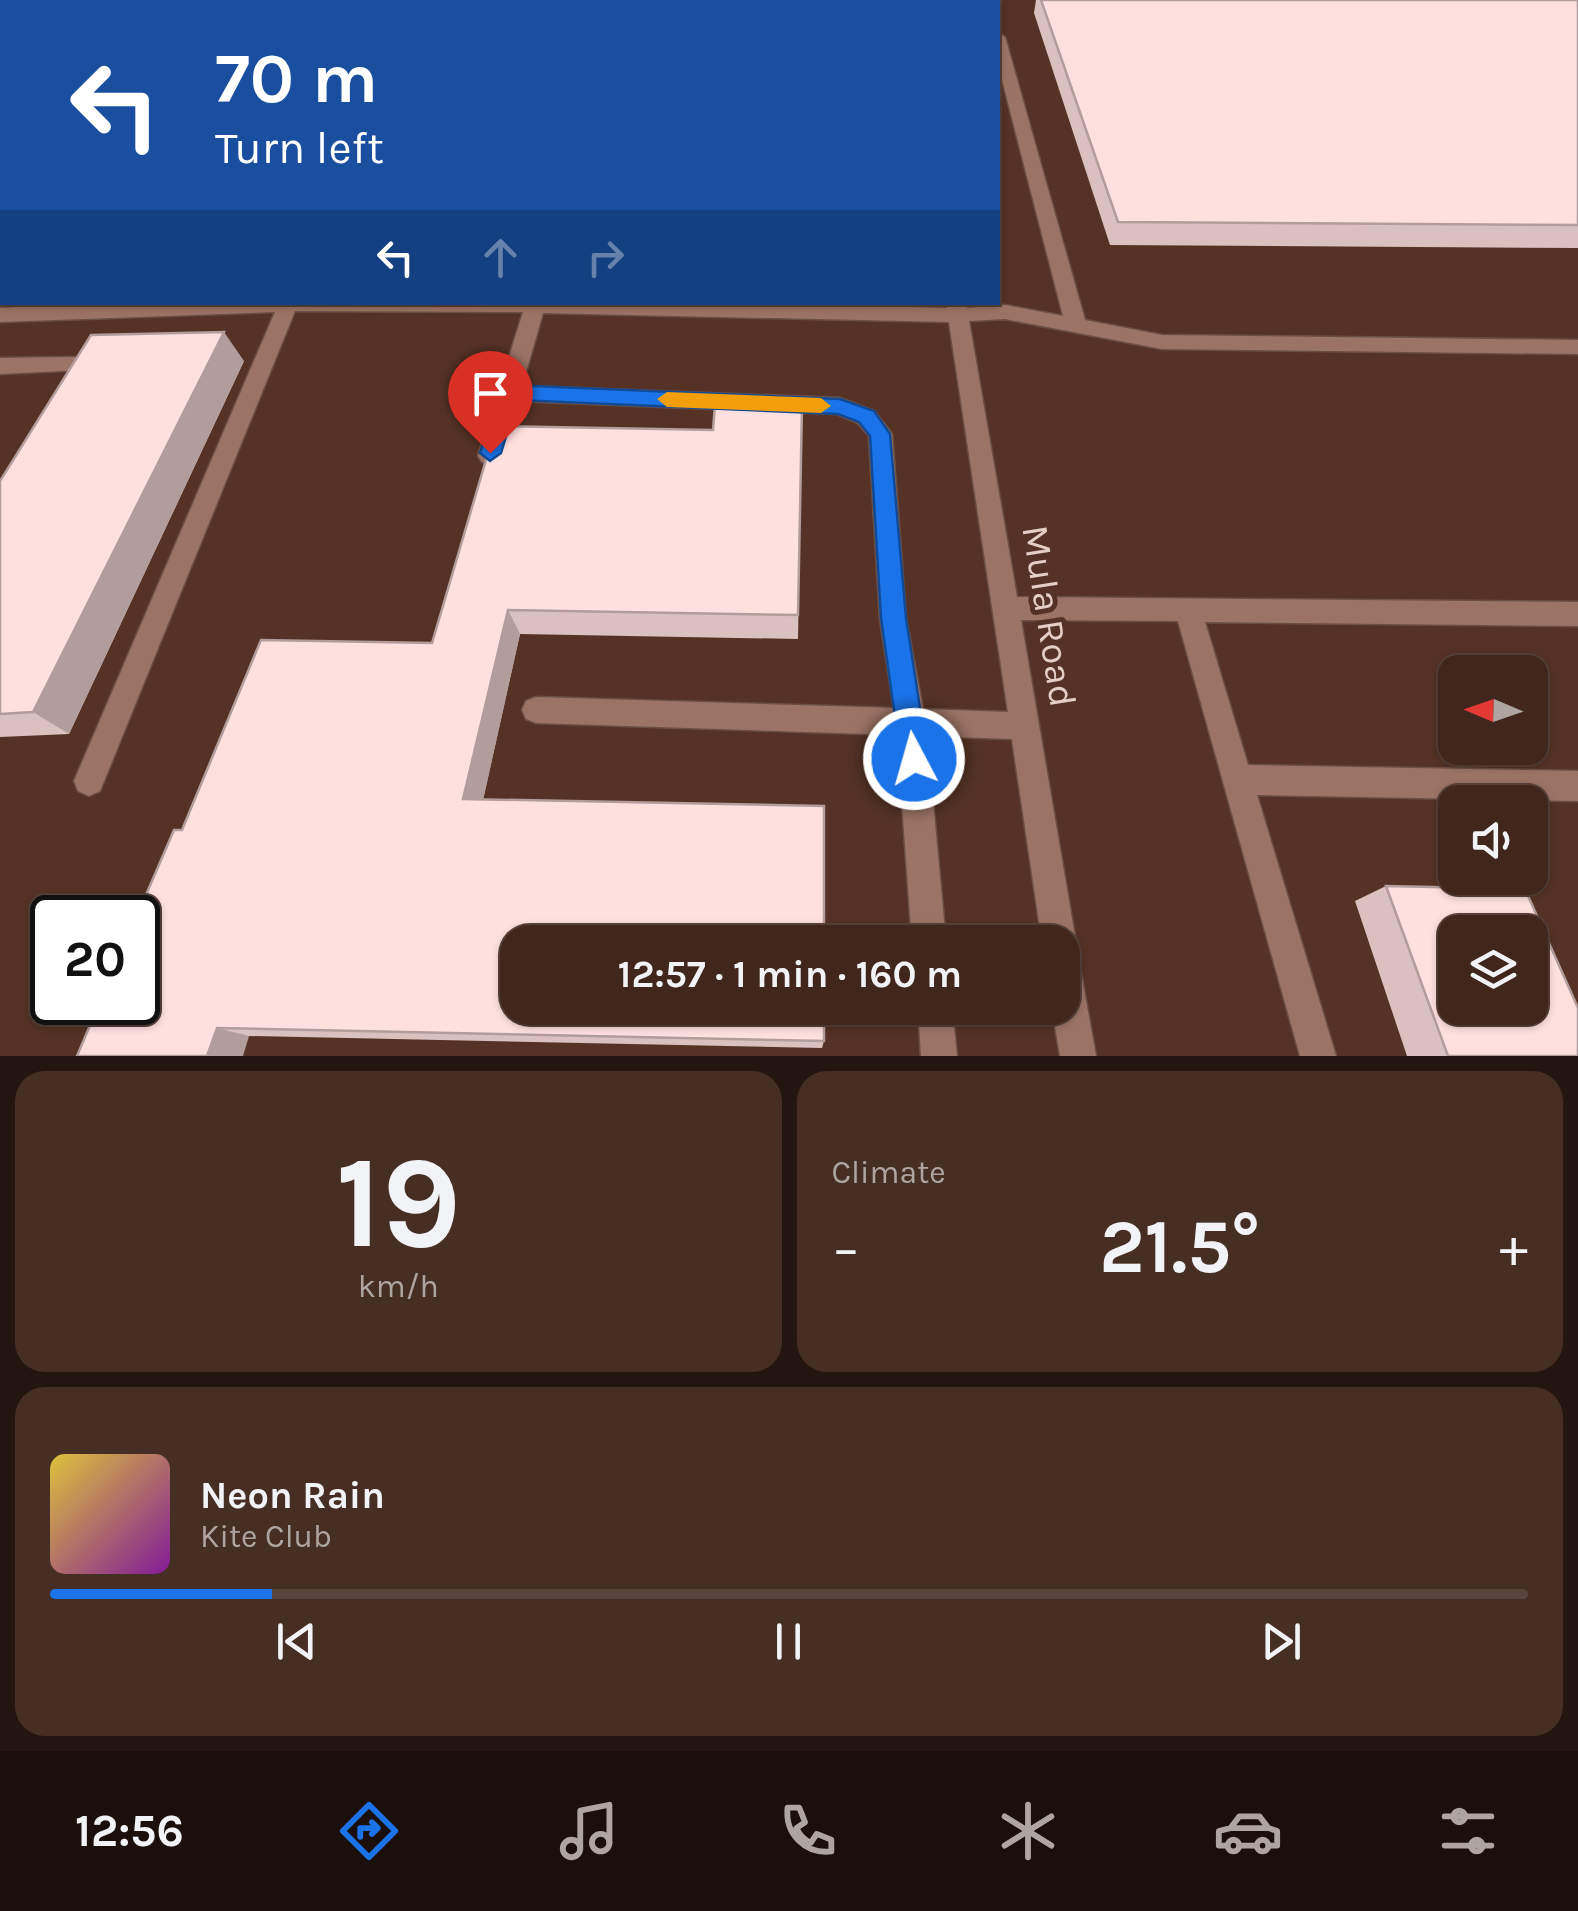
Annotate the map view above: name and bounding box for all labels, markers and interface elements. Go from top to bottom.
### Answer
text: 70 m [215,38,378,120]
icon: left [50,40,180,170]
text: Turn left [215,122,384,174]
icon: left [368,230,423,285]
icon: ahead [473,230,528,285]
icon: right [578,230,633,285]
pin [448,351,533,454]
icon: arrive [463,366,518,421]
street label: Mula Road [1012,522,1086,710]
north arrow [1438,655,1548,765]
map controls [1438,655,1548,1025]
position arrow [862,707,966,811]
button: sound [1438,785,1548,895]
speed limit sign: 20 [30,895,160,1025]
button: layers [1438,915,1548,1025]
text: 12:57 · 1 min · 160 m [618,952,962,997]
text: 19 [335,1127,461,1279]
text: Climate [832,1154,946,1191]
text: 21.5° [1099,1203,1260,1291]
text: − [832,1216,860,1280]
text: + [1499,1216,1528,1280]
text: km/h [358,1268,439,1305]
text: Neon Rain [200,1473,385,1518]
text: Kite Club [200,1518,332,1555]
icon: previous [269,1614,324,1669]
icon: pause [761,1614,816,1669]
icon: next [1254,1614,1309,1669]
icon: directions [334,1796,404,1866]
icon: music [554,1796,624,1866]
icon: phone [773,1796,843,1866]
icon: climate [993,1796,1063,1866]
icon: car [1213,1796,1283,1866]
icon: filters [1433,1796,1503,1866]
text: 12:56 [75,1805,184,1857]

